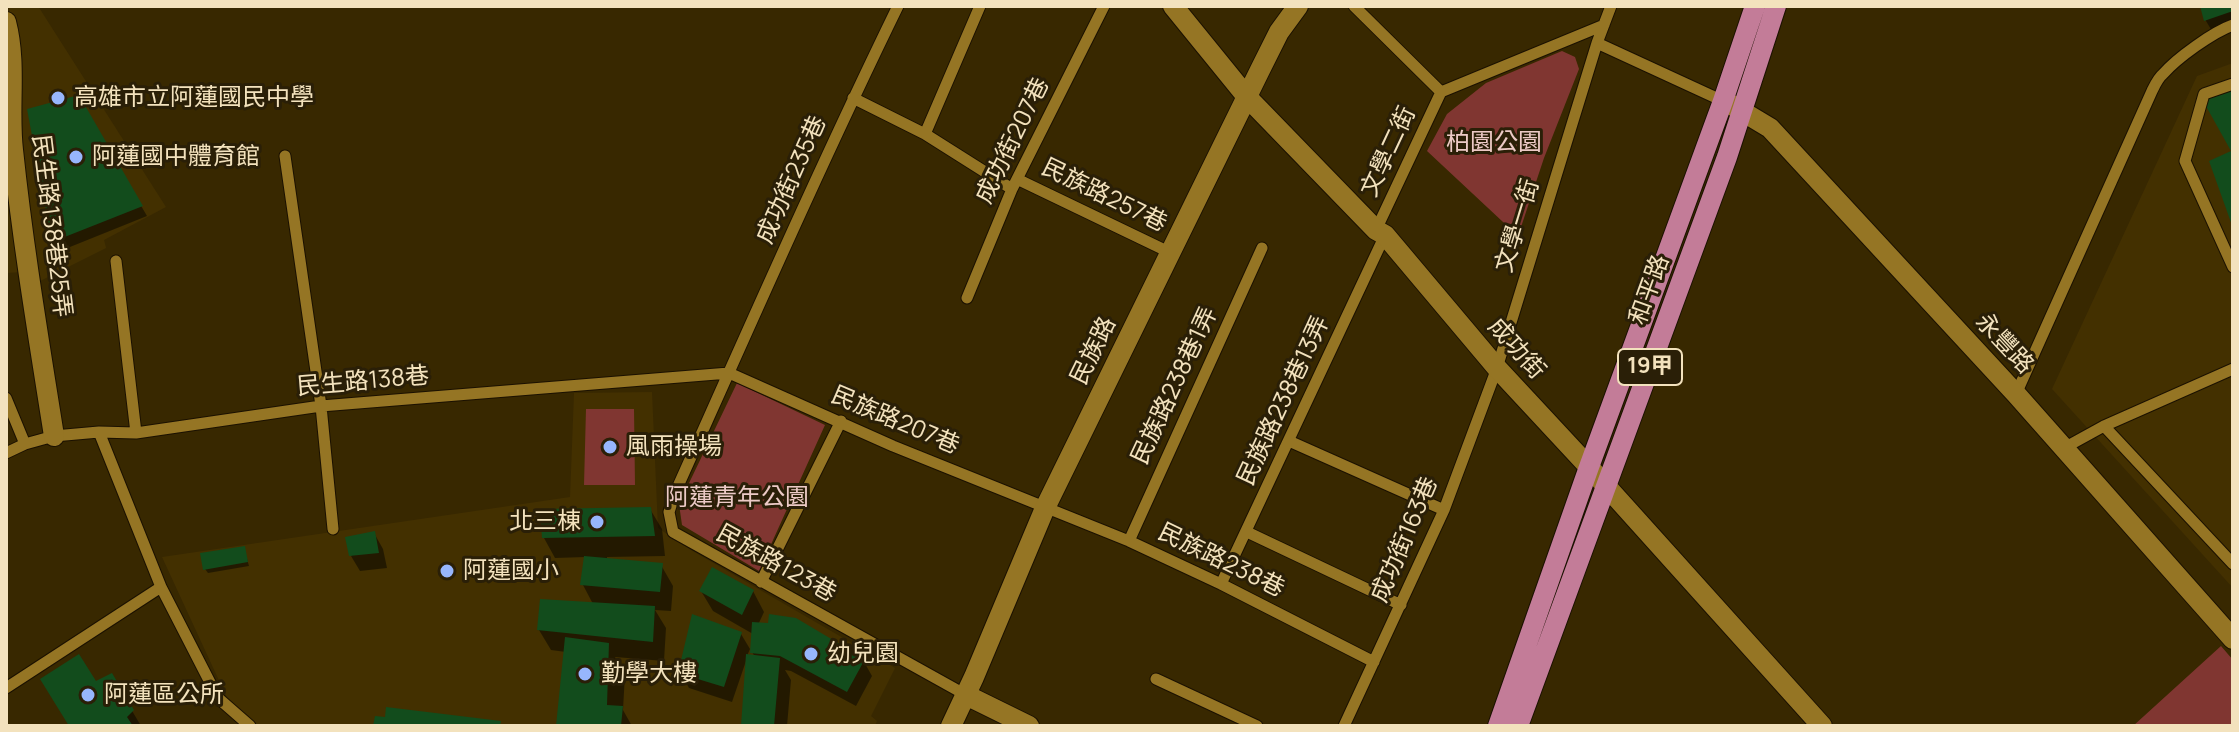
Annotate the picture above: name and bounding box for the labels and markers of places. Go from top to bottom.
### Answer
place label: 高雄市立阿蓮國民中學 [74,84,314,112]
marker: 高雄市立阿蓮國民中學 [49,89,67,107]
place label: 阿蓮國中體育館 [92,143,260,171]
marker: 阿蓮國中體育館 [67,148,85,166]
place label: 風雨操場 [626,433,722,461]
marker: 風雨操場 [601,438,619,456]
place label: 北三棟 [509,508,581,536]
marker: 北三棟 [588,513,606,531]
place label: 阿蓮國小 [463,557,559,585]
marker: 阿蓮國小 [438,562,456,580]
place label: 幼兒園 [827,640,899,668]
marker: 幼兒園 [802,645,820,663]
place label: 勤學大樓 [601,660,697,688]
marker: 勤學大樓 [576,665,594,683]
place label: 阿蓮區公所 [104,681,224,709]
marker: 阿蓮區公所 [79,686,97,704]

